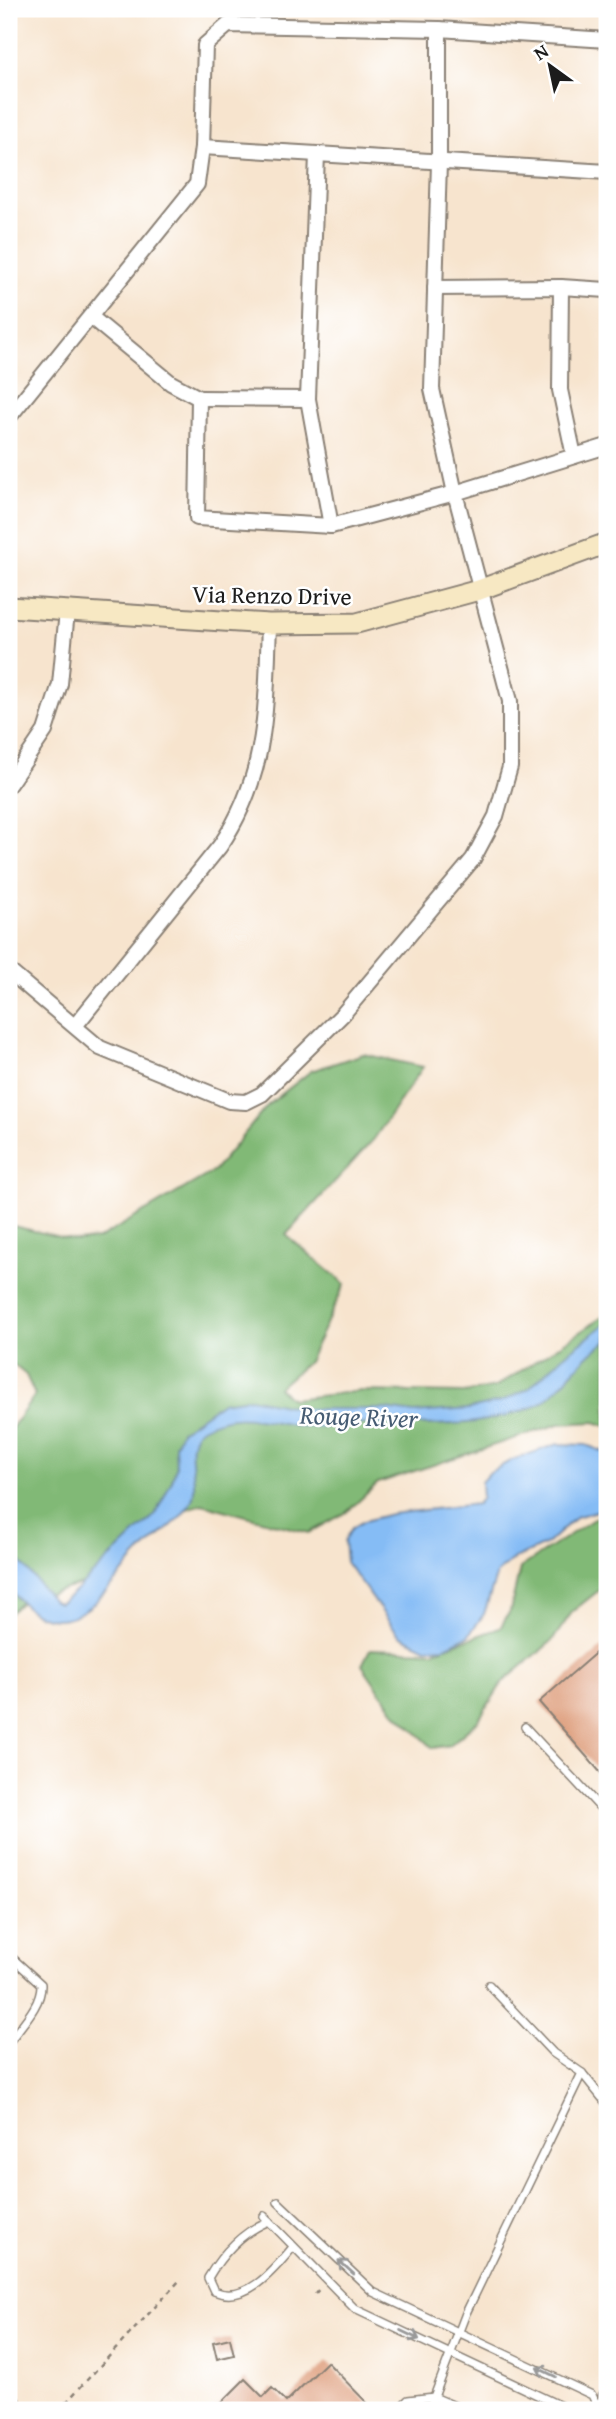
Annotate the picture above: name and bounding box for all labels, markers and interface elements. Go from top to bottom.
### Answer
north arrow [514,32,584,102]
text: N [528,36,554,67]
street label: Via Renzo Drive [192,576,352,614]
water label: Rouge River [298,1394,420,1438]
one-way arrow [338,2260,356,2276]
one-way arrow [399,2329,420,2343]
one-way arrow [536,2365,557,2379]

